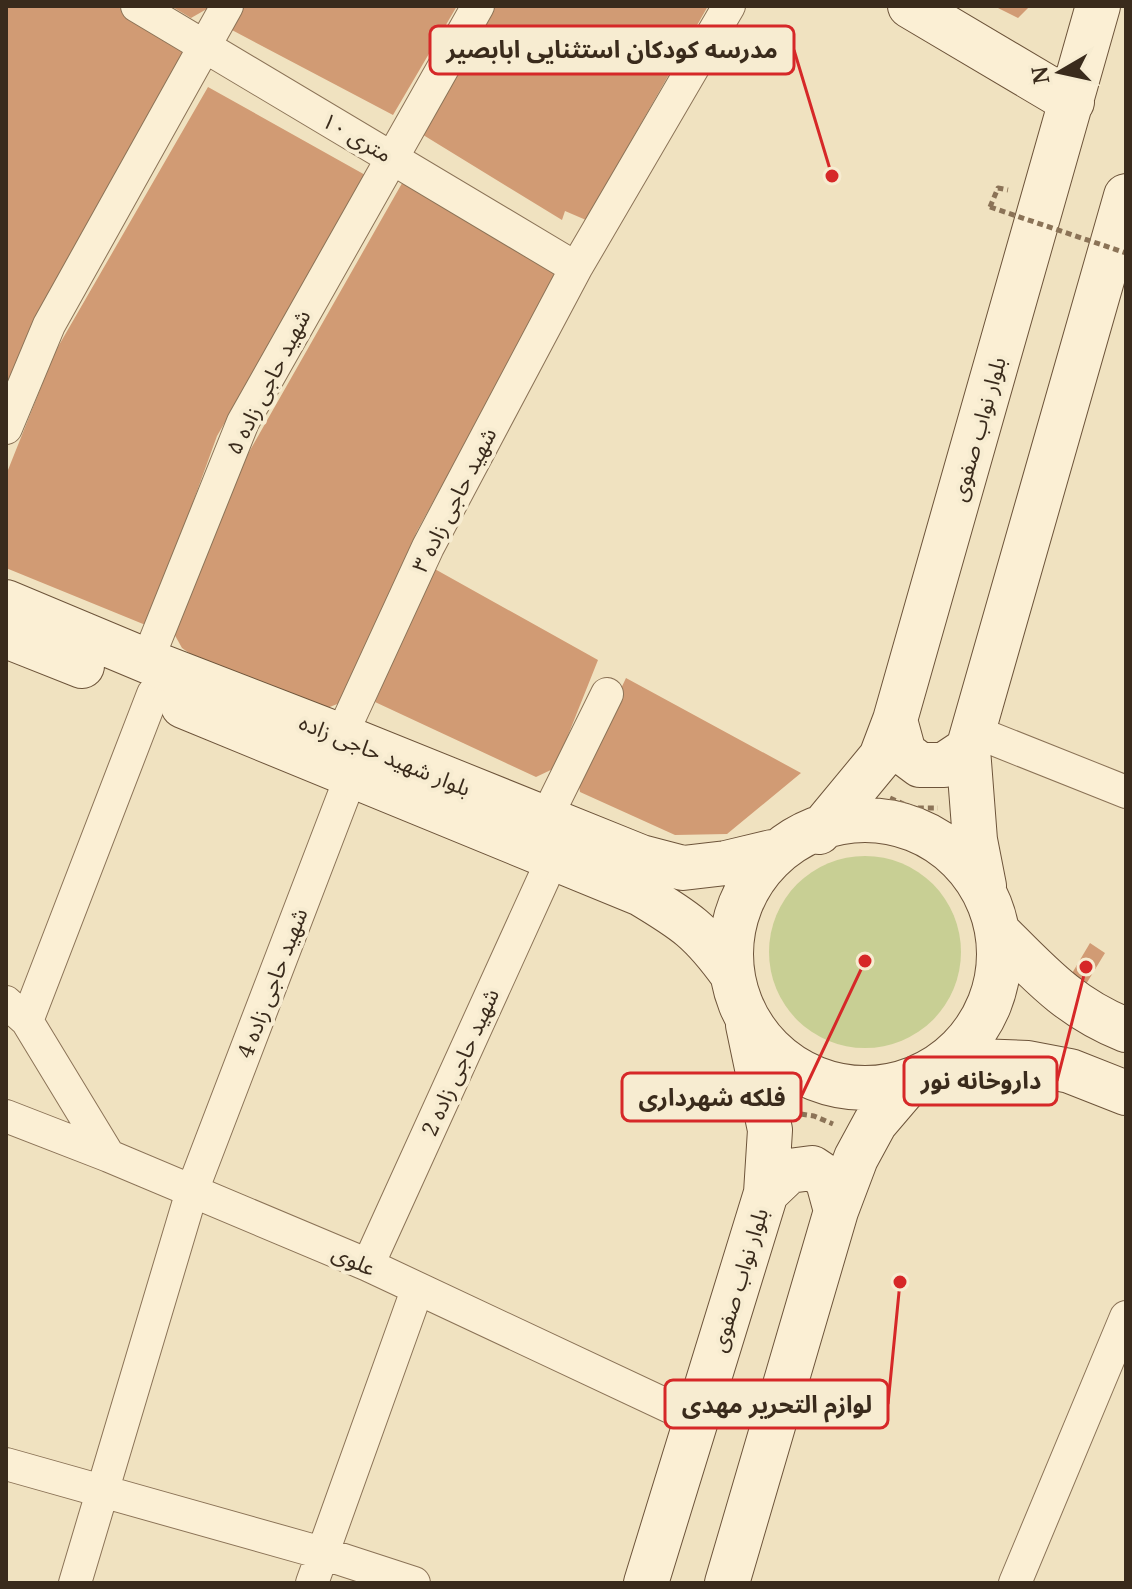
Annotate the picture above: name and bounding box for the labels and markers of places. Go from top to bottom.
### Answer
callout: مدرسه کودکان استثنایی ابابصیر [430,26,794,74]
callout: داروخانه نور [904,1057,1057,1105]
callout: فلکه شهرداری [622,1073,801,1121]
callout: لوازم التحریر مهدی [665,1380,888,1428]

